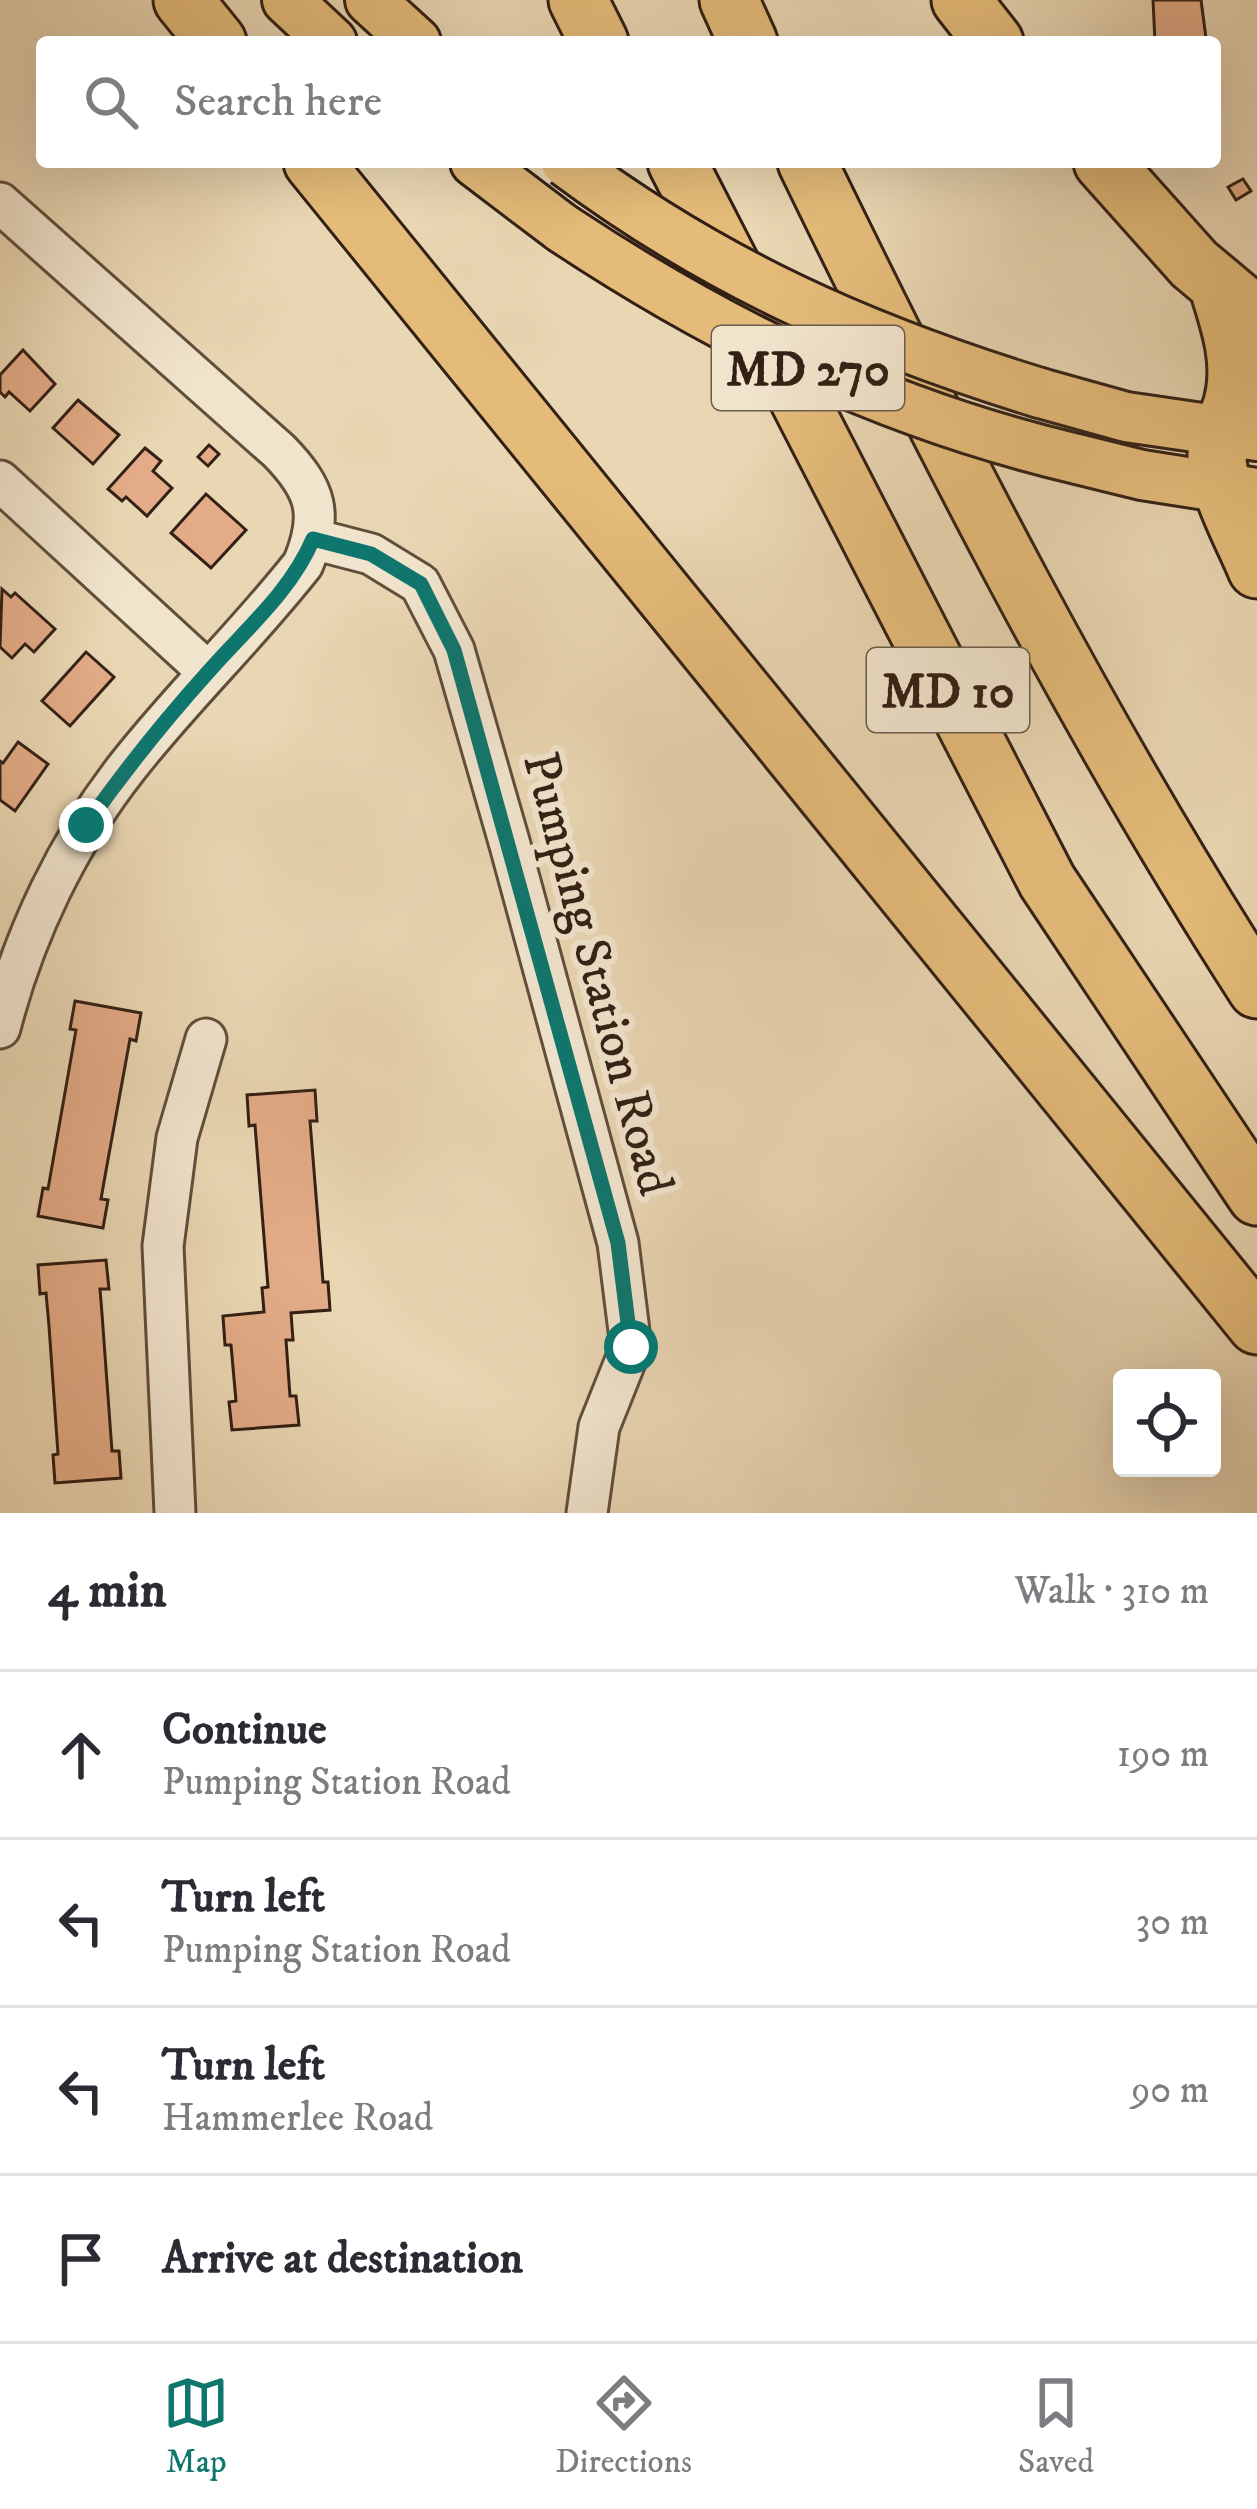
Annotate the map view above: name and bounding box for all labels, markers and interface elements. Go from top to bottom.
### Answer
search box [36,36,1221,168]
icon: search [78,69,144,135]
text: Search here [174,74,382,130]
road number: MD 270 [712,326,904,410]
road number: MD 10 [867,648,1029,732]
street label: Pumping Station Road [507,745,687,1203]
route end [59,798,113,852]
route start [604,1320,658,1374]
map controls [1113,1369,1221,1477]
button: locate [1113,1369,1221,1477]
text: 4 min [48,1559,166,1623]
text: Walk · 310 m [1014,1567,1209,1616]
text: Continue [162,1702,327,1758]
icon: ahead [48,1722,114,1788]
text: 190 m [1117,1730,1209,1779]
text: Pumping Station Road [162,1758,511,1807]
text: Turn left [162,1870,325,1926]
icon: left [48,1890,114,1956]
text: 30 m [1136,1898,1209,1947]
text: Pumping Station Road [162,1926,511,1975]
text: Turn left [162,2038,325,2094]
icon: left [48,2058,114,2124]
text: 90 m [1131,2066,1209,2115]
text: Hammerlee Road [162,2094,433,2143]
icon: arrive [48,2226,114,2292]
text: Arrive at destination [162,2231,523,2287]
tab: Map [163,2370,229,2483]
tab: Directions [555,2370,692,2483]
tab: Saved [1018,2370,1094,2483]

